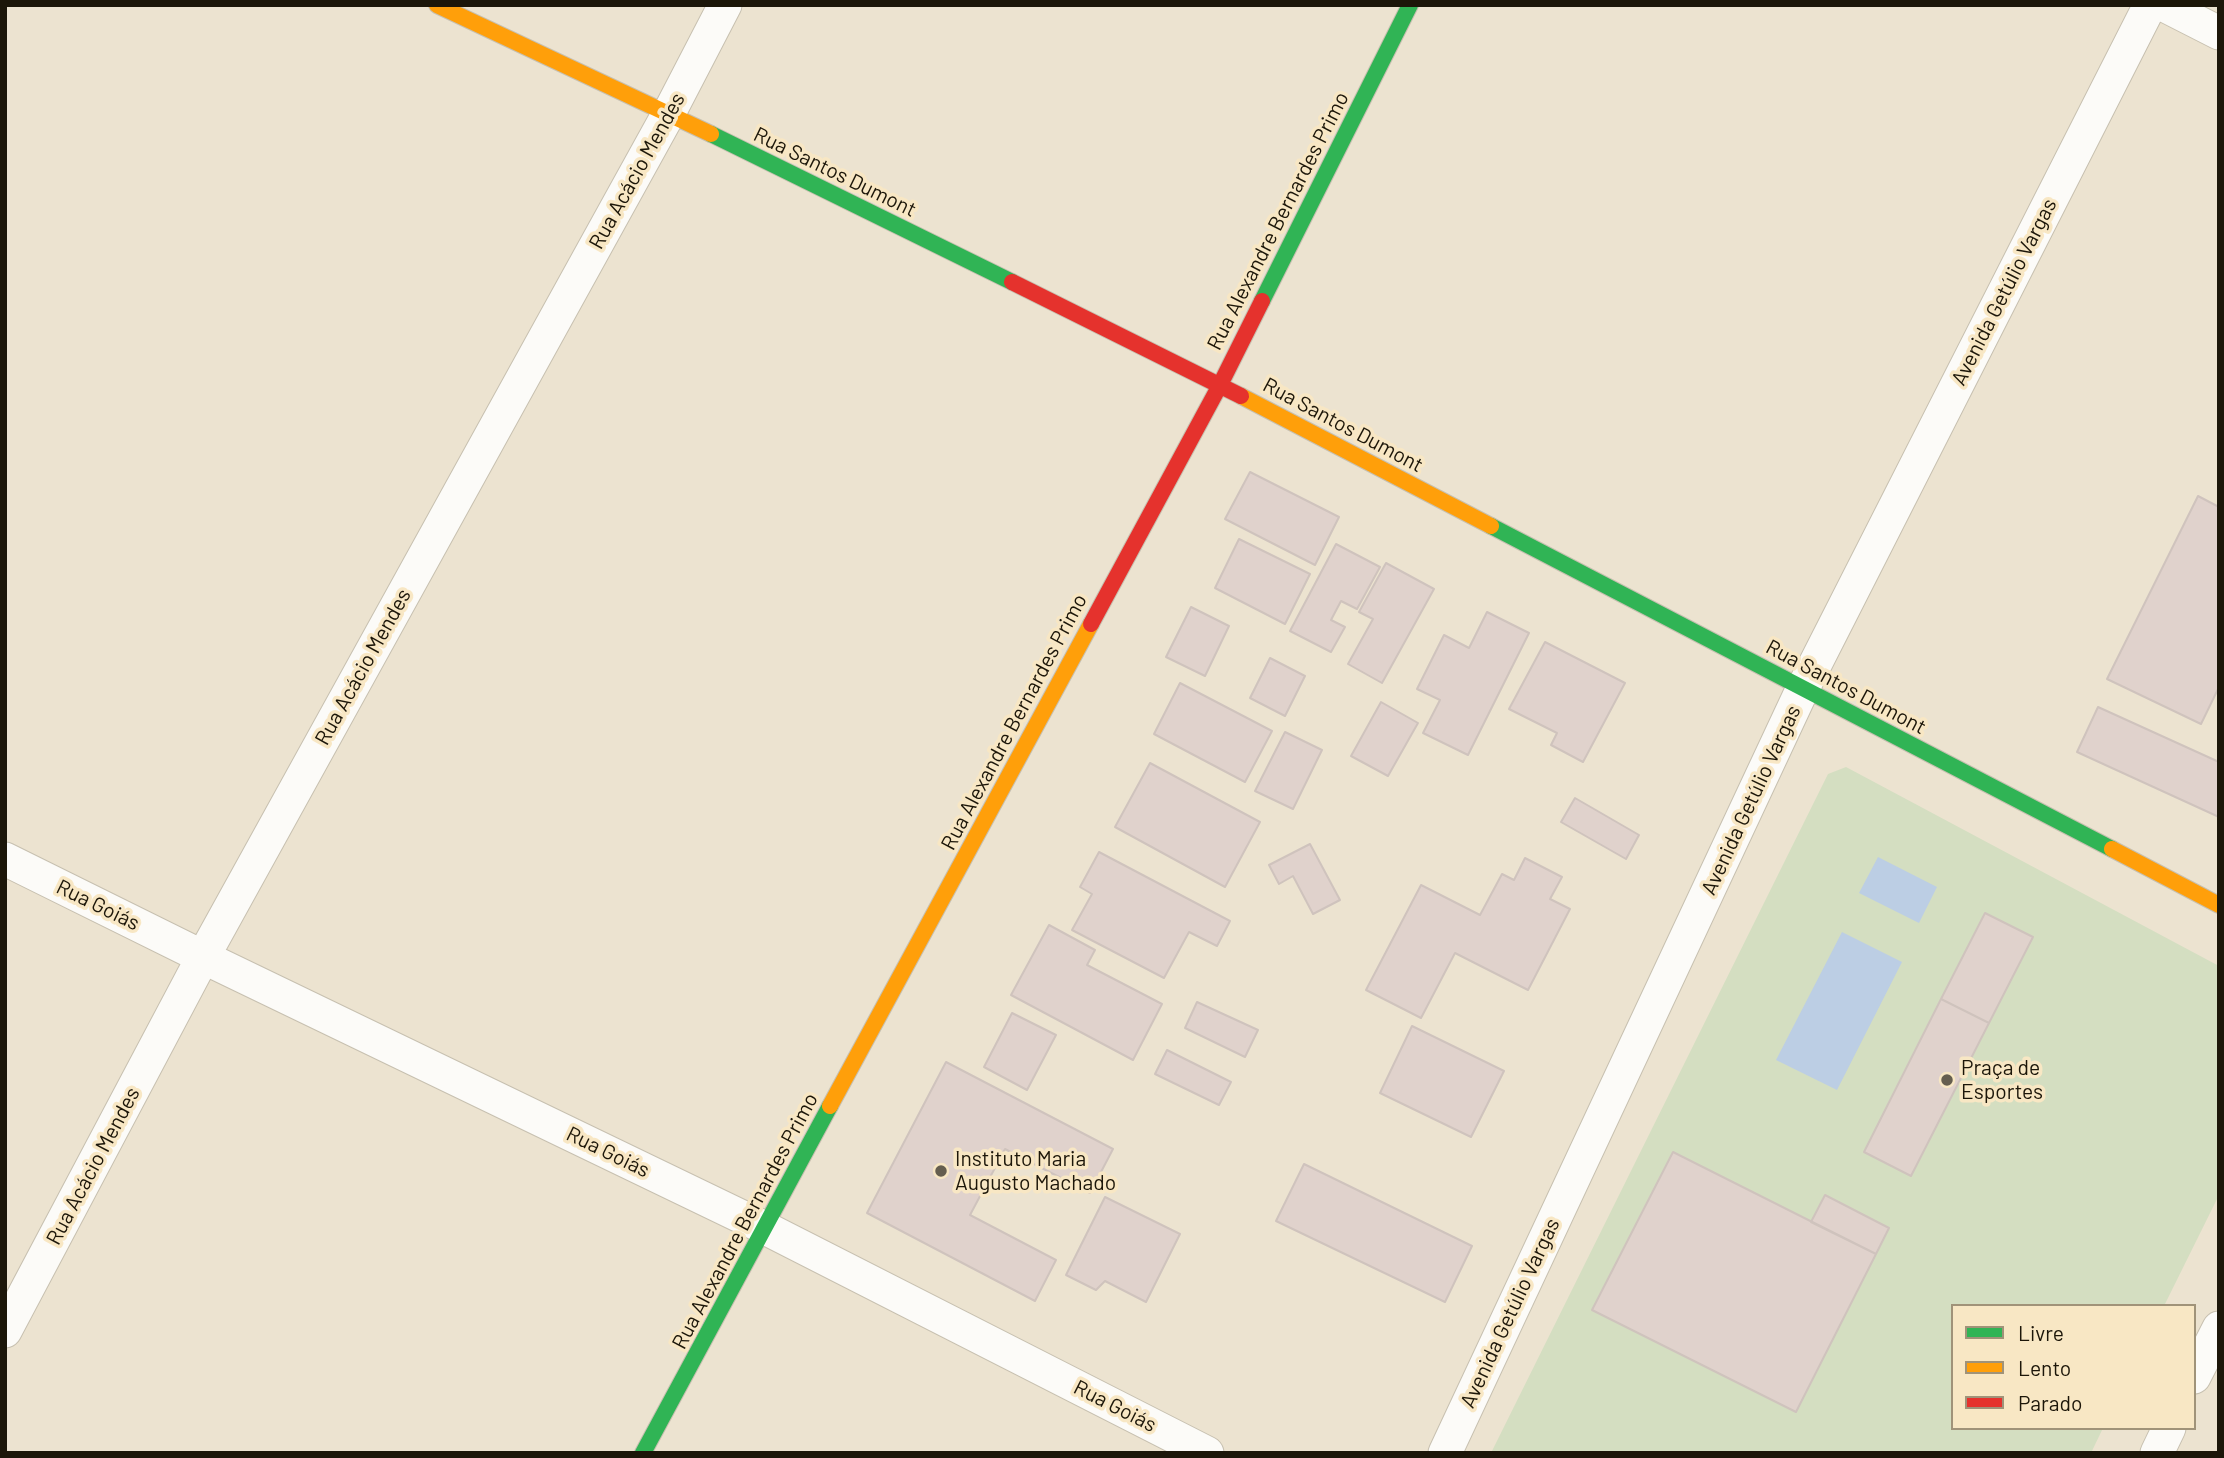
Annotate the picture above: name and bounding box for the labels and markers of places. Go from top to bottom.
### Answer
place label: Praça de Esportes [1961,1055,2043,1105]
marker: Praça de Esportes [1939,1072,1955,1088]
place label: Instituto Maria Augusto Machado [955,1146,1116,1196]
marker: Instituto Maria Augusto Machado [933,1163,949,1179]

